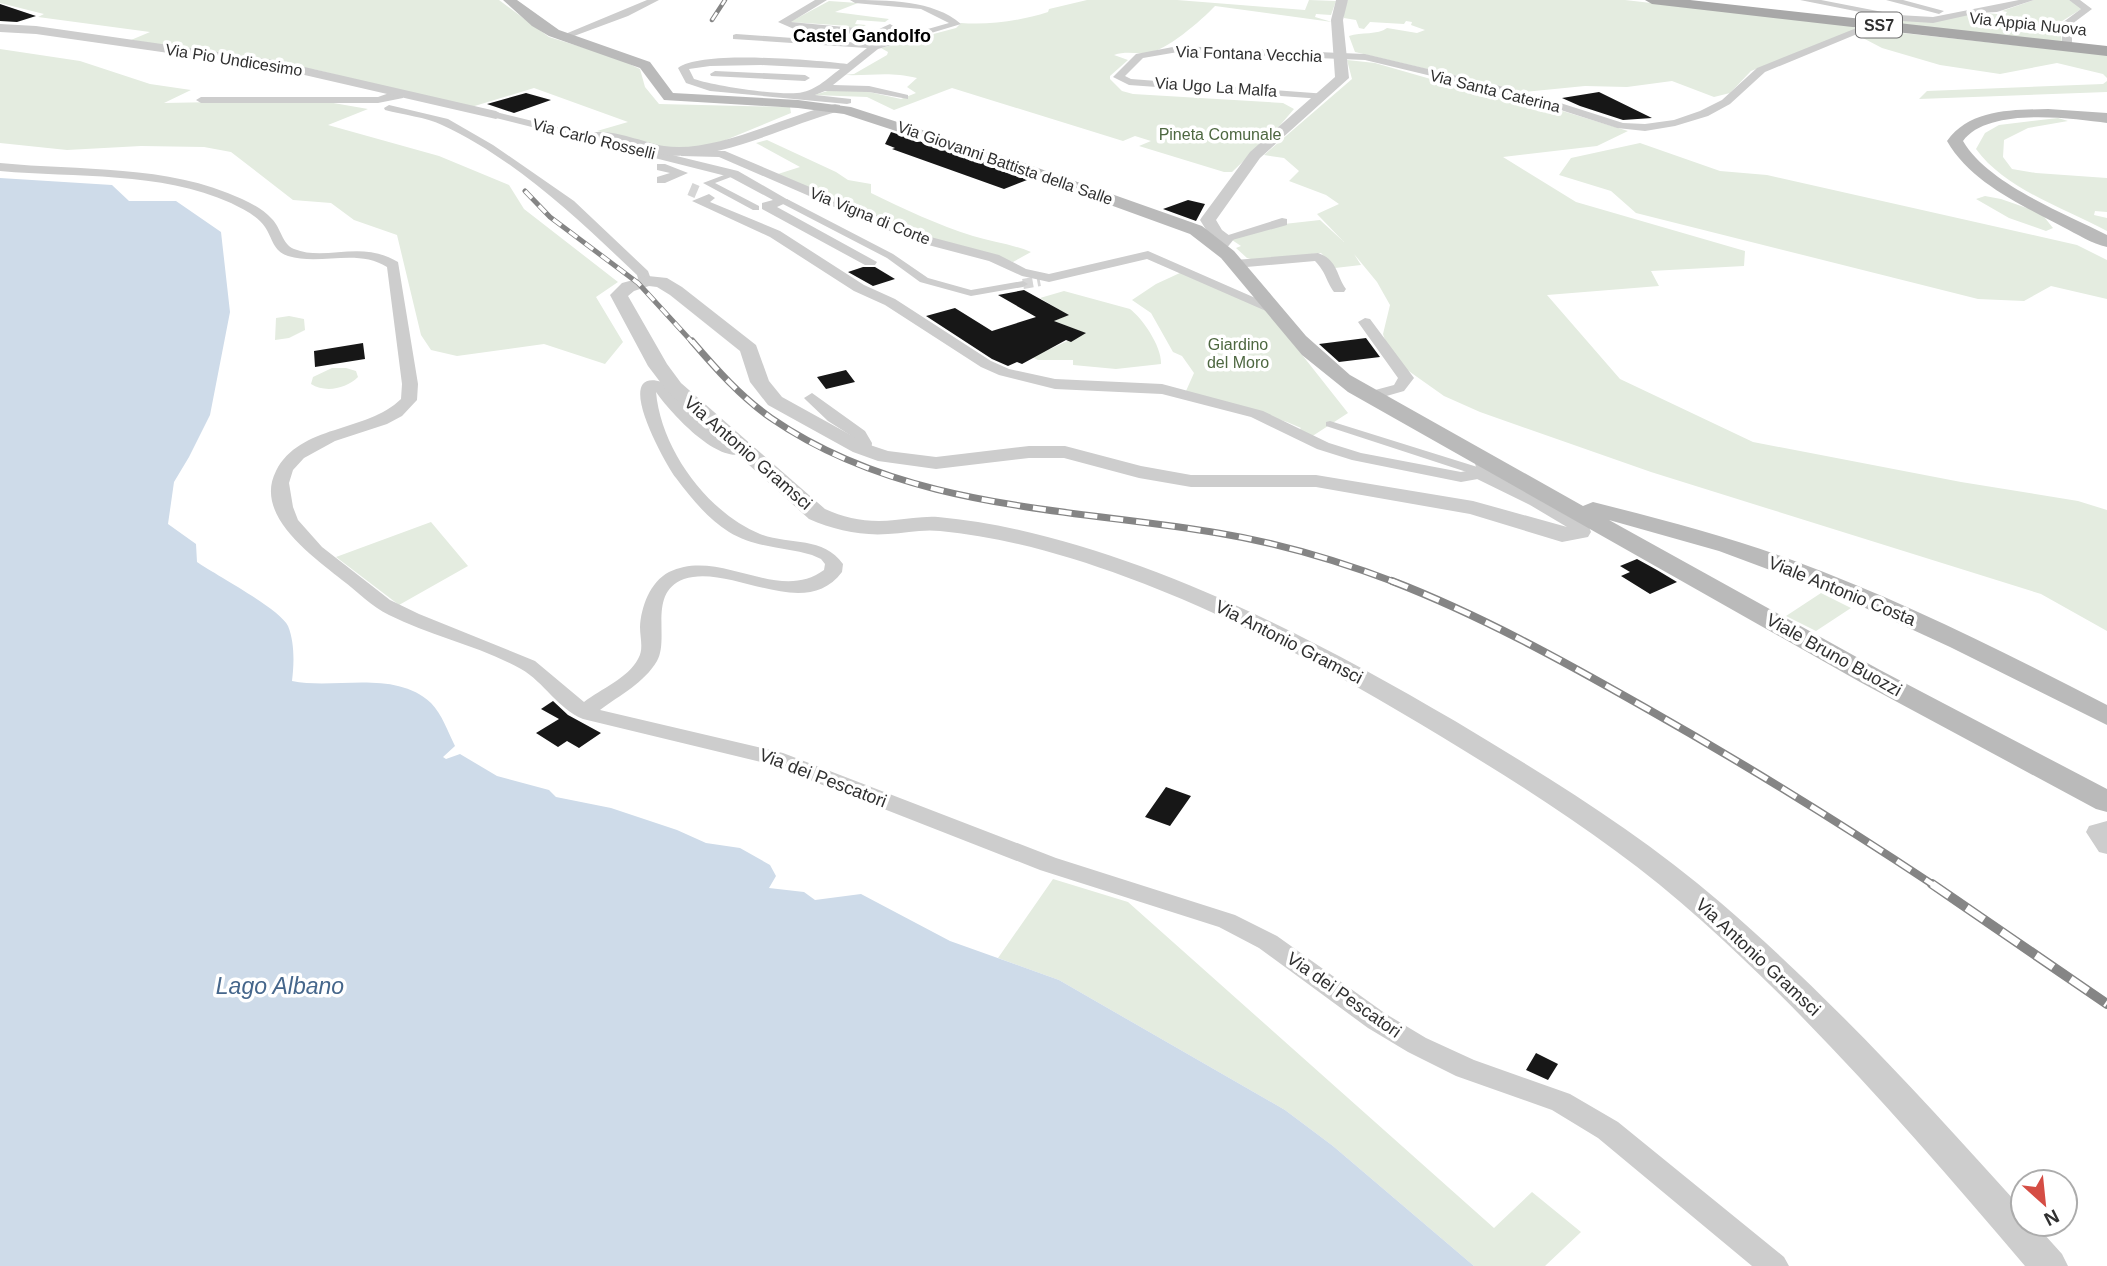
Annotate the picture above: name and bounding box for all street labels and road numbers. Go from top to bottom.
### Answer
street label: Via Appia Nuova [1968,9,2088,39]
road number: SS7 [1856,13,1902,38]
street label: Via Pio Undicesimo [164,41,304,79]
street label: Via Fontana Vecchia [1176,43,1323,65]
street label: Via Santa Caterina [1428,67,1562,115]
street label: Via Ugo La Malfa [1154,74,1278,100]
street label: Via Carlo Rosselli [531,116,657,162]
street label: Via Giovanni Battista della Salle [895,118,1115,208]
street label: Via Vigna di Corte [807,184,933,248]
street label: Via Antonio Gramsci [680,392,816,514]
street label: Viale Antonio Costa [1766,552,1919,630]
street label: Via Antonio Gramsci [1212,596,1366,688]
street label: Viale Bruno Buozzi [1763,609,1905,701]
street label: Via dei Pescatori [757,745,889,811]
street label: Via Antonio Gramsci [1692,894,1824,1020]
street label: Via dei Pescatori [1283,948,1405,1042]

